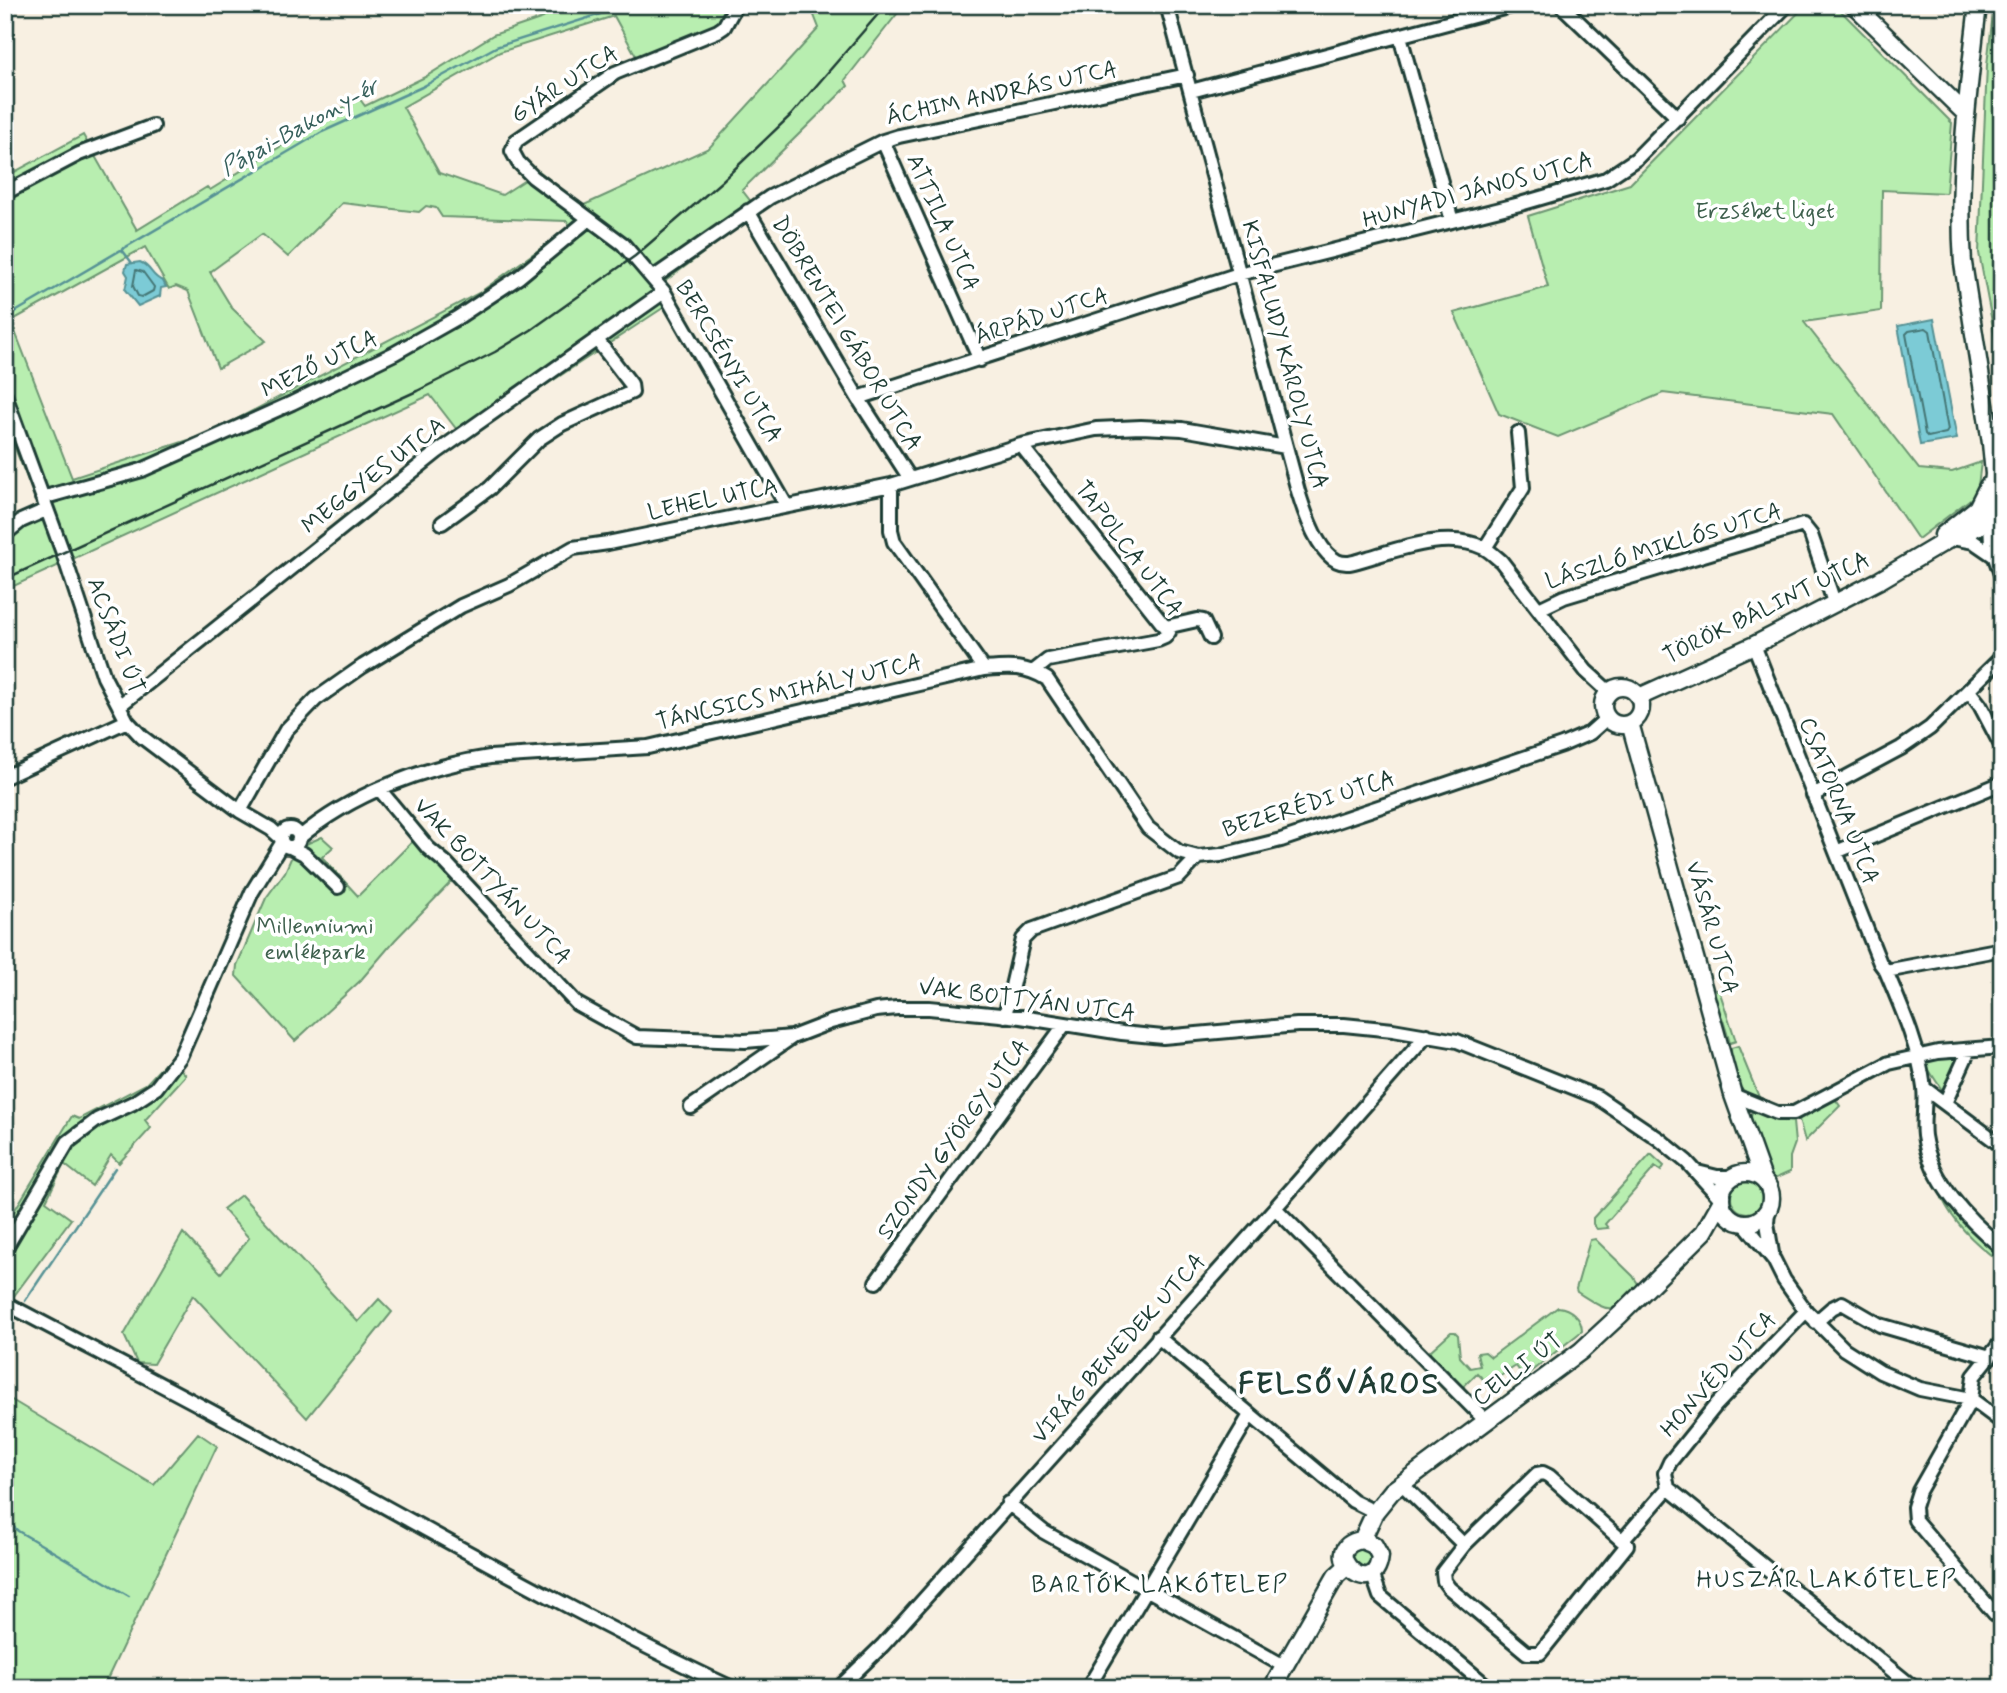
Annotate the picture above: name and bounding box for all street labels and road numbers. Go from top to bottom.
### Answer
street label: GYÁR UTCA [505,39,625,131]
street label: ÁCHIM ANDRÁS UTCA [884,55,1120,133]
street label: HUNYADI JÁNOS UTCA [1360,146,1596,236]
street label: ATTILA UTCA [898,150,986,296]
street label: DÖBRENTEI GÁBOR UTCA [764,211,928,457]
street label: KISFALUDY KÁROLY UTCA [1234,217,1334,493]
street label: BERCSÉNYI UTCA [667,274,789,449]
street label: ÁRPÁD UTCA [971,281,1113,353]
street label: MEZŐ UTCA [257,324,383,406]
street label: MEGGYES UTCA [296,410,452,542]
street label: LEHEL UTCA [645,472,781,528]
street label: TAPOLCA UTCA [1067,475,1189,623]
street label: LÁSZLÓ MIKLÓS UTCA [1542,497,1786,597]
street label: TÖRÖK BÁLINT UTCA [1659,546,1875,672]
street label: ACSÁDI ÚT [79,573,151,699]
street label: TÁNCSICS MIHÁLY UTCA [653,648,925,738]
street label: CSATORNA UTCA [1791,713,1885,889]
street label: BEZERÉDI UTCA [1219,764,1399,846]
street label: VAK BOTTYÁN UTCA [407,792,577,972]
street label: VÁSÁR UTCA [1678,858,1744,998]
street label: VAK BOTTYÁN UTCA [917,973,1137,1029]
street label: SZONDY GYÖRGY UTCA [871,1034,1037,1246]
street label: VIRÁG BENEDEK UTCA [1025,1247,1213,1451]
street label: HONVÉD UTCA [1654,1305,1784,1444]
street label: CELLI ÚT [1467,1326,1569,1414]

